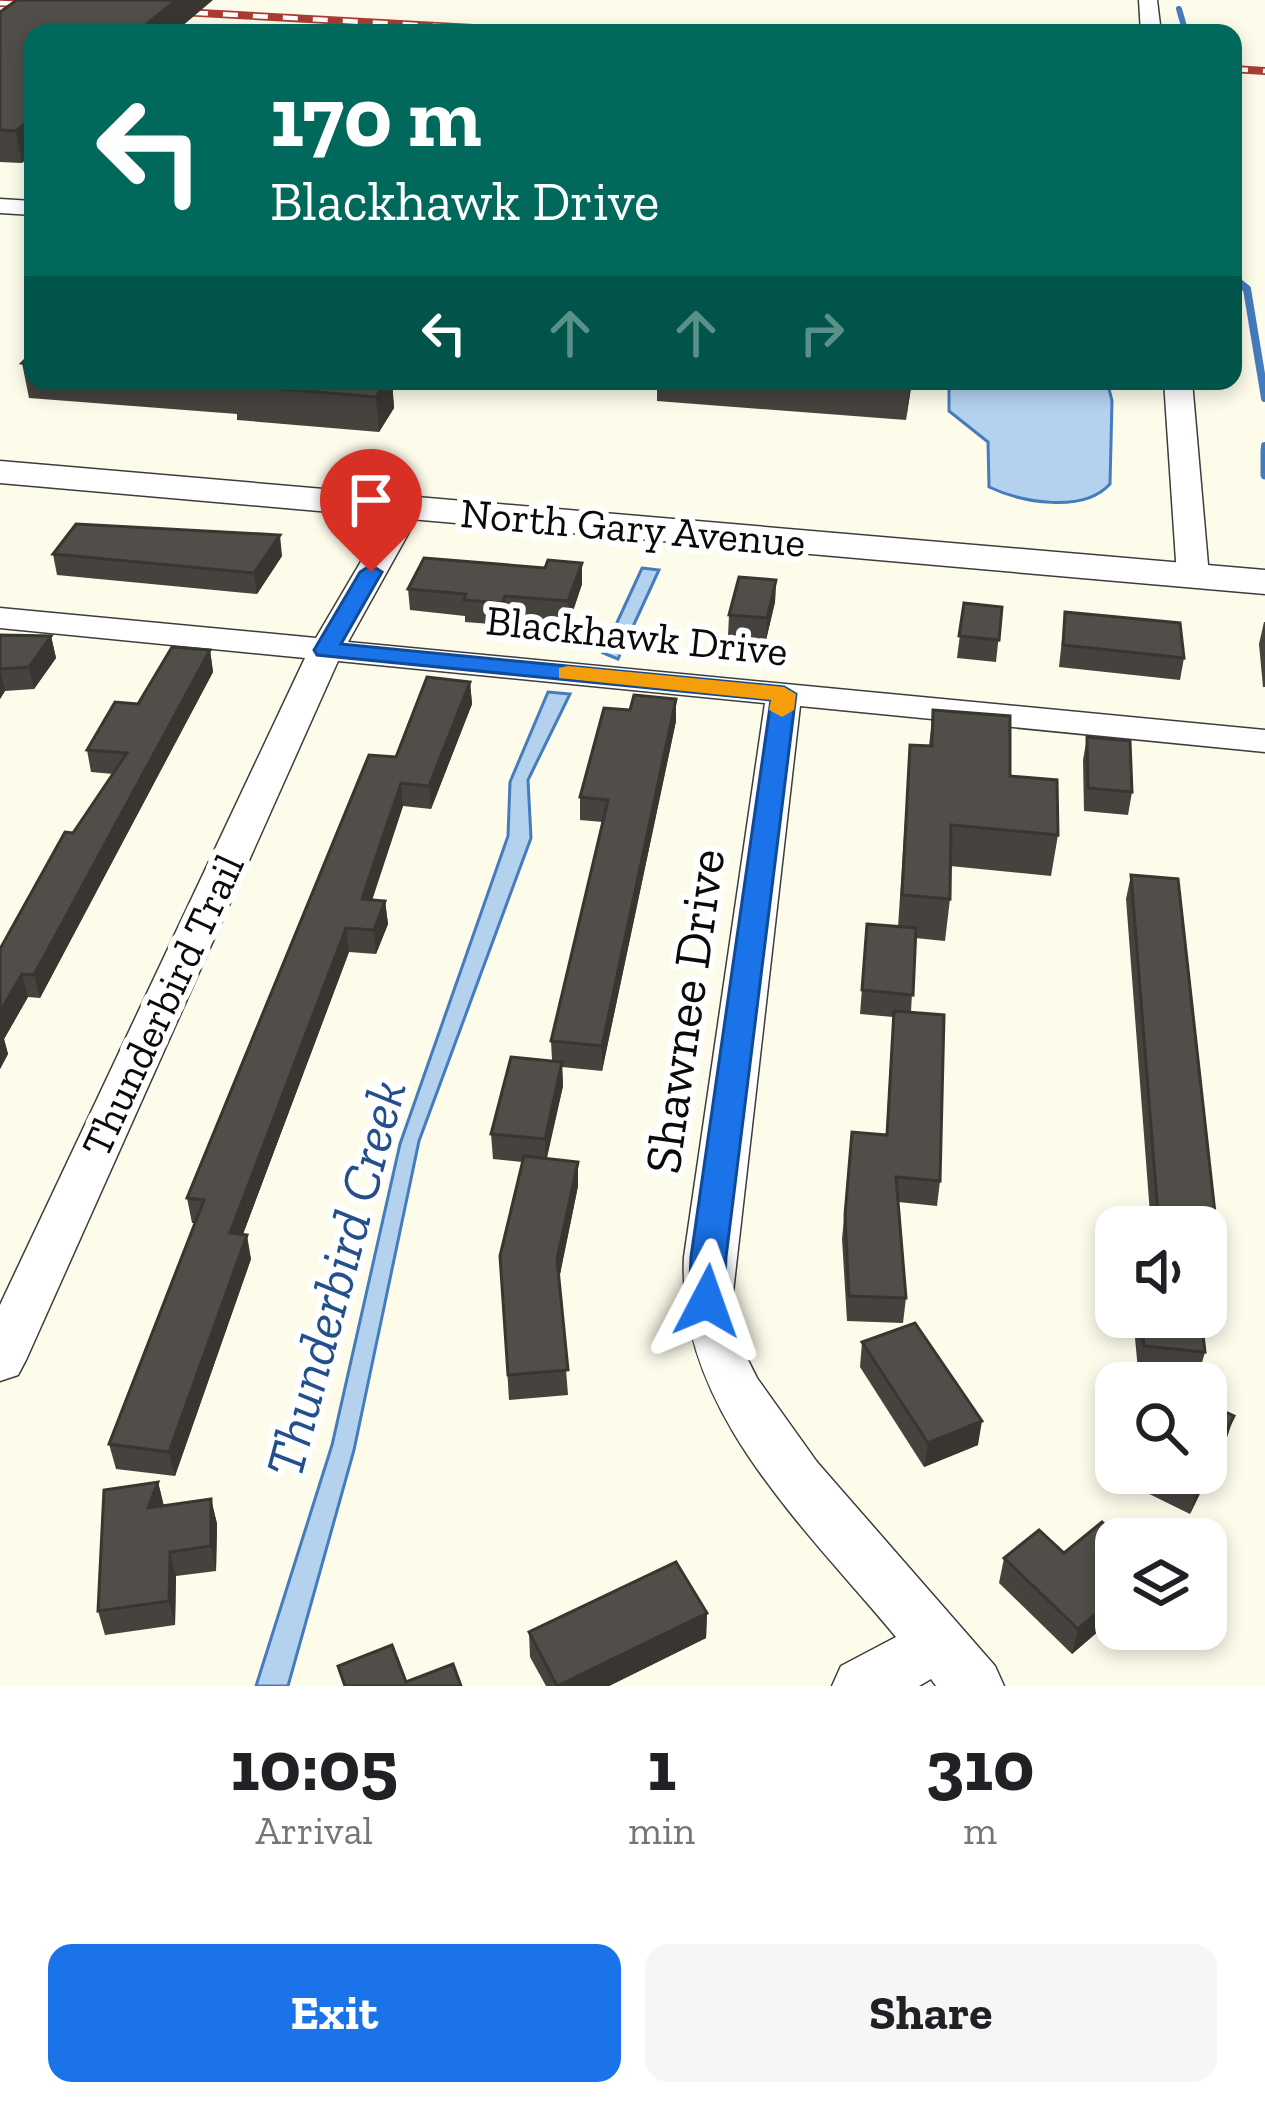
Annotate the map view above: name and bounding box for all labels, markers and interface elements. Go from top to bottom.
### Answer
text: 170 m [270,67,482,168]
icon: left [72,72,228,228]
text: Blackhawk Drive [270,169,659,234]
icon: left [411,300,477,366]
icon: ahead [537,300,603,366]
icon: ahead [663,300,729,366]
icon: right [789,300,855,366]
pin [320,449,422,572]
icon: arrive [338,467,404,533]
street label: North Gary Avenue [458,487,808,568]
street label: Blackhawk Drive [484,594,790,677]
street label: Shawnee Drive [632,845,737,1177]
street label: Thunderbird Trail [70,846,255,1164]
water label: Thunderbird Creek [251,1072,420,1484]
map controls [1095,1206,1227,1650]
button: sound [1095,1206,1227,1338]
position arrow [644,1238,770,1364]
button: search [1095,1362,1227,1494]
button: layers [1095,1518,1227,1650]
text: 10:05 [230,1722,398,1808]
text: 1 [647,1722,676,1808]
text: 310 [926,1722,1035,1808]
text: Arrival [255,1807,373,1854]
text: min [628,1807,695,1854]
text: m [963,1807,997,1854]
button: Exit [48,1944,621,2082]
button: Share [645,1944,1217,2082]

